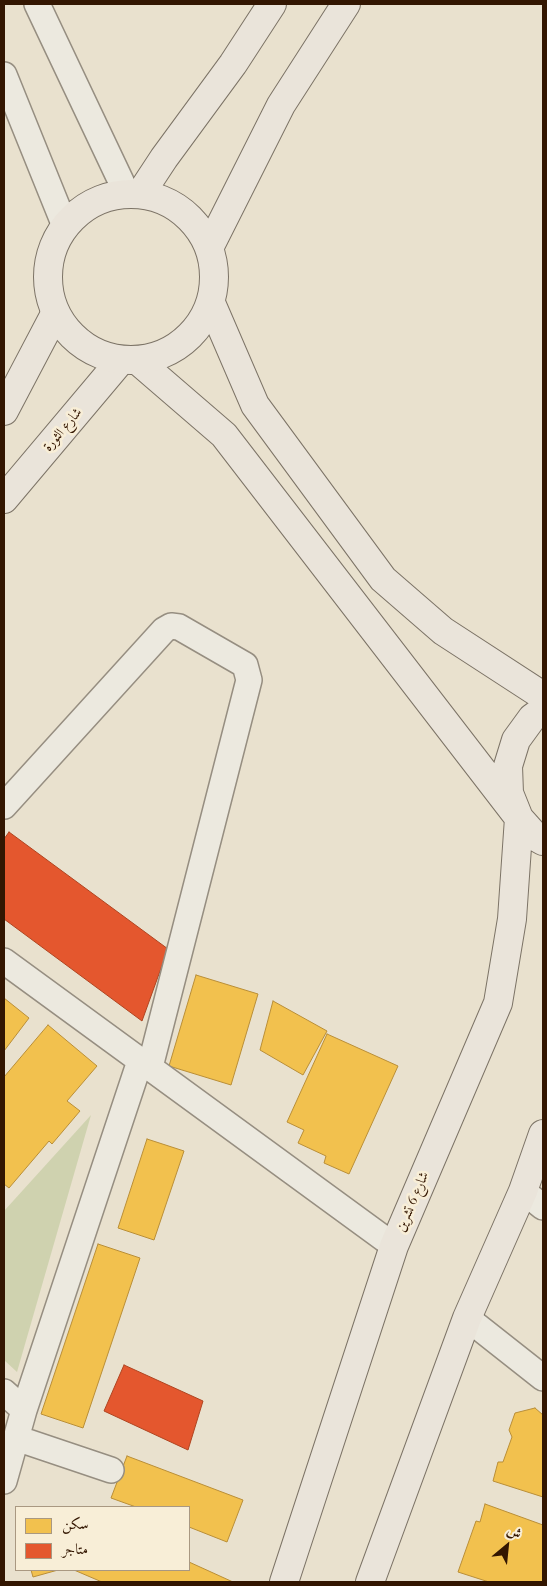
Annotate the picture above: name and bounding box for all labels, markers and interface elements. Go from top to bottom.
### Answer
street label: شارع الثورة [40,405,86,455]
street label: شارع 6 تشرين [393,1169,433,1235]
legend [15,1506,190,1571]
text: سكن [62,1515,89,1533]
north arrow [482,1521,532,1571]
text: ش [504,1522,524,1543]
text: متاجر [62,1540,88,1558]

